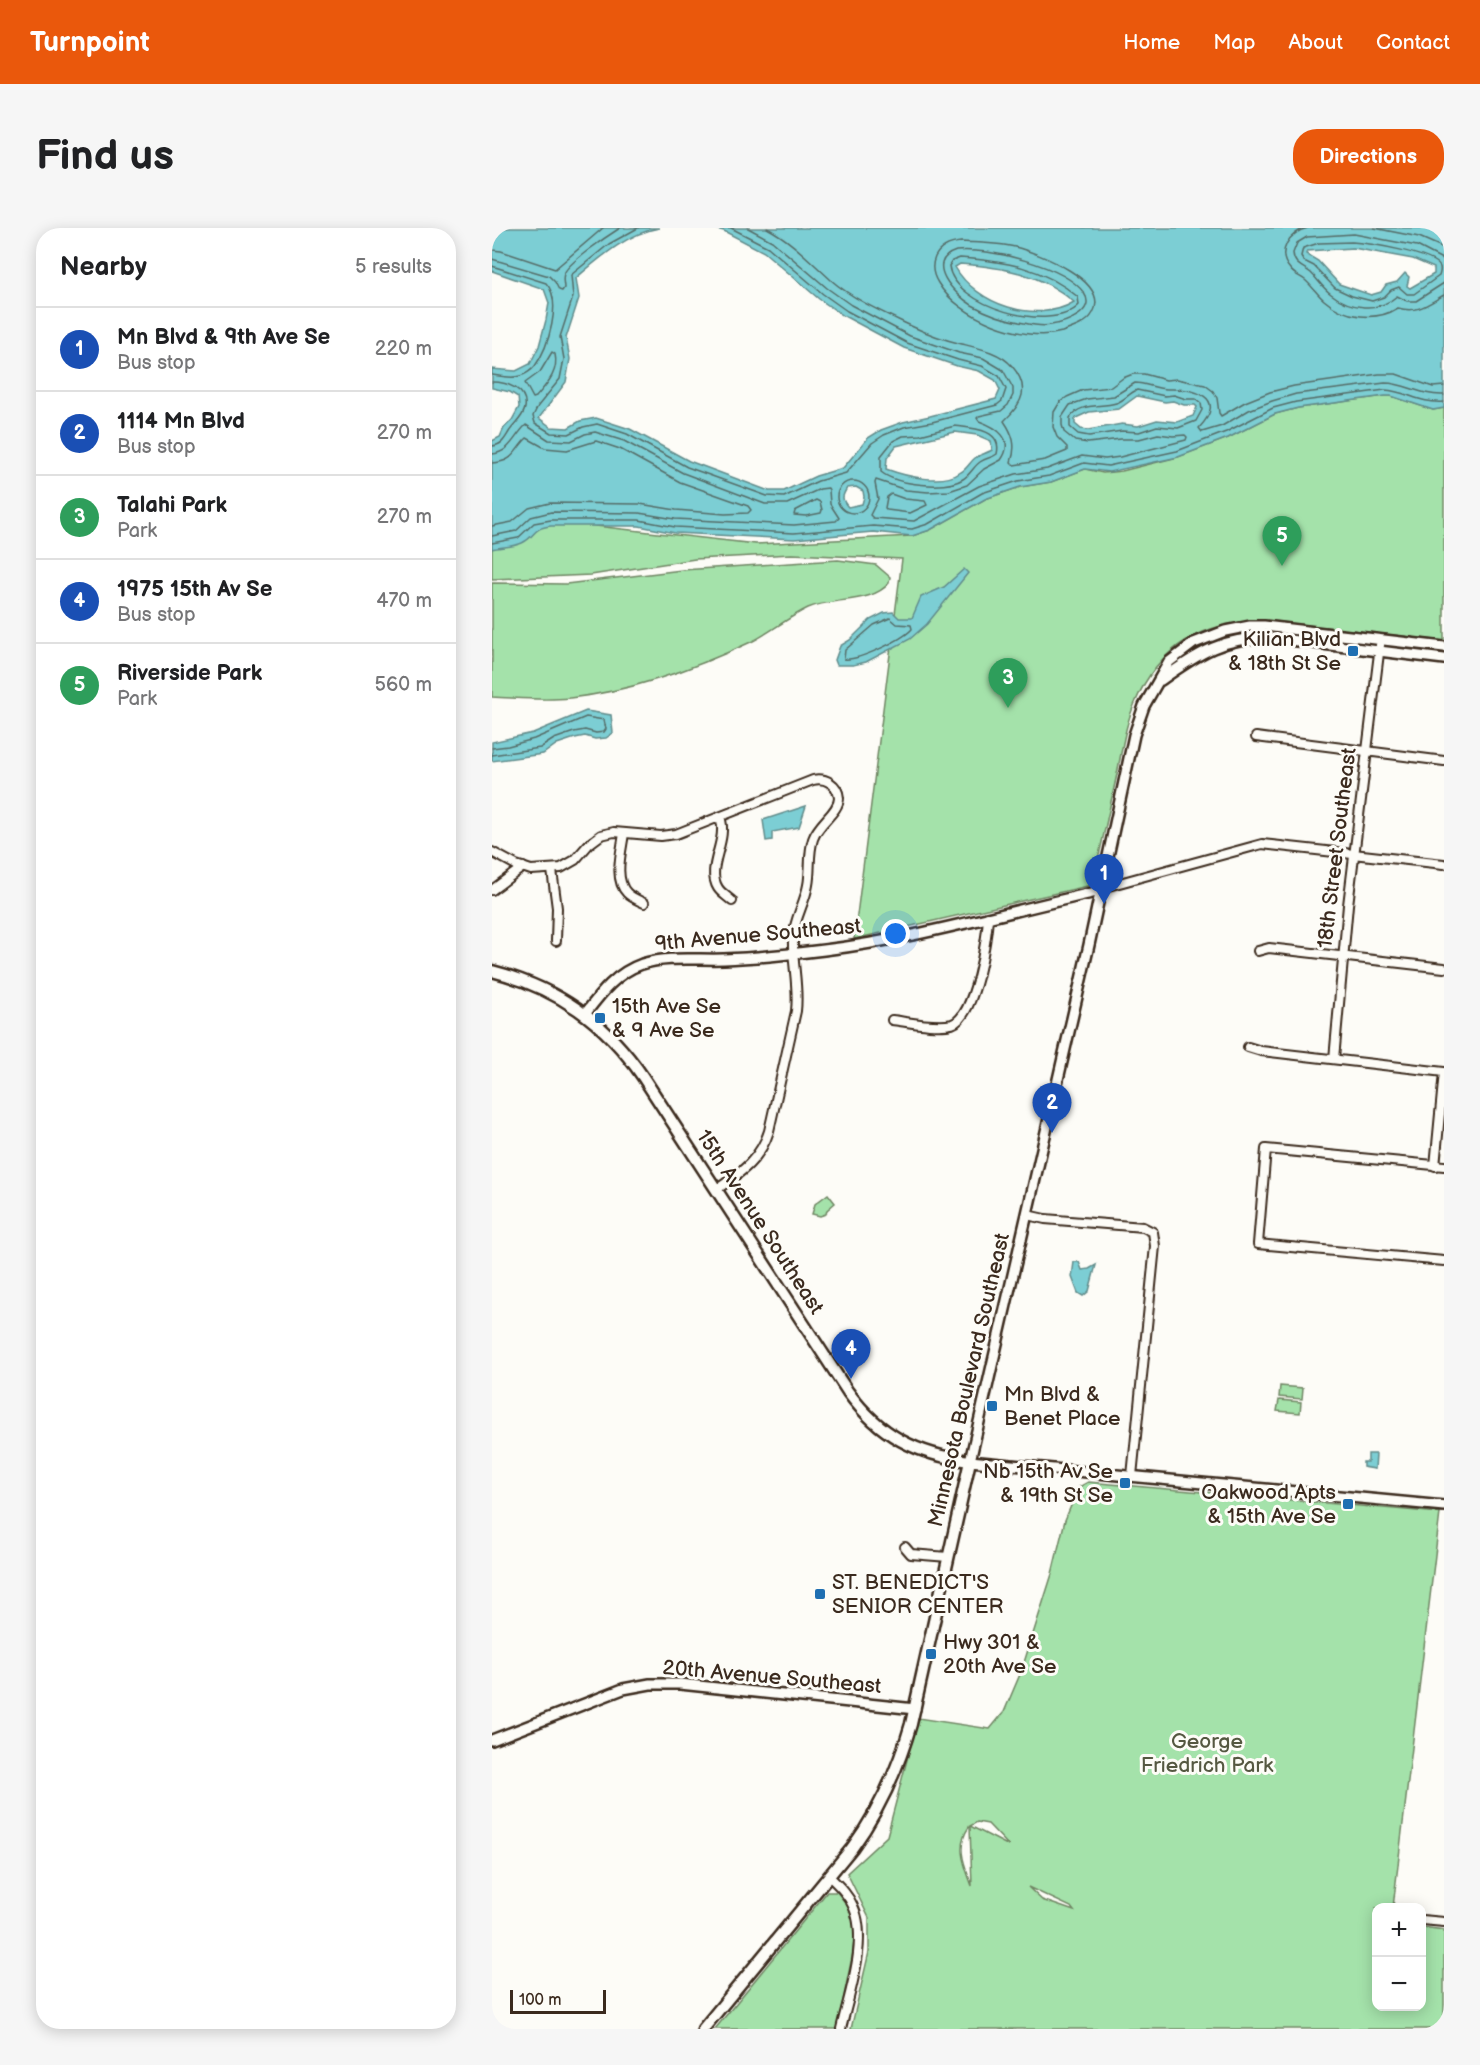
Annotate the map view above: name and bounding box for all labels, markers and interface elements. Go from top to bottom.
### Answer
text: Turnpoint [30,26,150,59]
text: Home [1123,30,1180,55]
text: Map [1213,30,1255,55]
text: About [1288,30,1343,55]
text: Contact [1376,30,1450,55]
button: Directions [1293,129,1444,184]
text: Find us [36,131,174,182]
text: Nearby [60,252,147,283]
text: 5 results [355,255,432,279]
text: Mn Blvd & 9th Ave Se [117,324,330,351]
text: 1 [75,337,84,361]
text: 220 m [375,337,432,361]
text: Bus stop [117,351,196,375]
text: 1114 Mn Blvd [117,408,245,435]
text: 2 [74,421,85,445]
text: 270 m [377,421,432,445]
text: Bus stop [117,435,196,459]
text: Talahi Park [117,492,227,519]
text: 3 [74,505,85,529]
text: 270 m [377,505,432,529]
pin: 5 [1262,516,1302,566]
text: Park [117,519,157,543]
text: 1975 15th Av Se [117,576,272,603]
text: 4 [74,589,85,613]
text: 470 m [376,589,432,613]
text: Bus stop [117,603,196,627]
place label: Kilian Blvd & 18th St Se [1228,627,1341,676]
marker: Kilian Blvd & 18th St Se [1346,644,1360,658]
pin: 3 [988,658,1028,708]
text: Riverside Park [117,660,262,687]
text: 5 [74,673,85,697]
text: 560 m [375,673,432,697]
text: Park [117,687,157,711]
street label: 18th Street Southeast [1312,746,1362,950]
pin: 1 [1084,854,1124,904]
street label: 9th Avenue Southeast [654,913,863,956]
your location [881,919,910,948]
place label: 15th Ave Se & 9 Ave Se [612,994,721,1043]
marker: 15th Ave Se & 9 Ave Se [593,1011,607,1025]
pin: 2 [1032,1084,1072,1133]
street label: 15th Avenue Southeast [691,1125,829,1319]
street label: Minnesota Boulevard Southeast [923,1230,1015,1529]
pin: 4 [832,1330,870,1379]
place label: Mn Blvd & Benet Place [1004,1382,1121,1431]
marker: Mn Blvd & Benet Place [985,1399,999,1413]
place label: Nb 15th Av Se & 19th St Se [983,1459,1113,1508]
marker: Nb 15th Av Se & 19th St Se [1118,1476,1132,1490]
place label: Oakwood Apts & 15th Ave Se [1201,1480,1336,1529]
marker: Oakwood Apts & 15th Ave Se [1341,1497,1355,1511]
place label: ST. BENEDICT'S SENIOR CENTER [832,1570,1003,1619]
marker: ST. BENEDICT'S SENIOR CENTER [813,1587,827,1601]
place label: Hwy 301 & 20th Ave Se [943,1630,1056,1679]
marker: Hwy 301 & 20th Ave Se [924,1647,938,1661]
street label: 20th Avenue Southeast [662,1655,883,1699]
park label: George Friedrich Park [1141,1729,1274,1778]
map controls [1372,1903,1426,2011]
button: + [1372,1903,1426,1957]
button: − [1372,1957,1426,2011]
scale bar [510,1987,606,2014]
text: 100 m [519,1991,562,2010]

